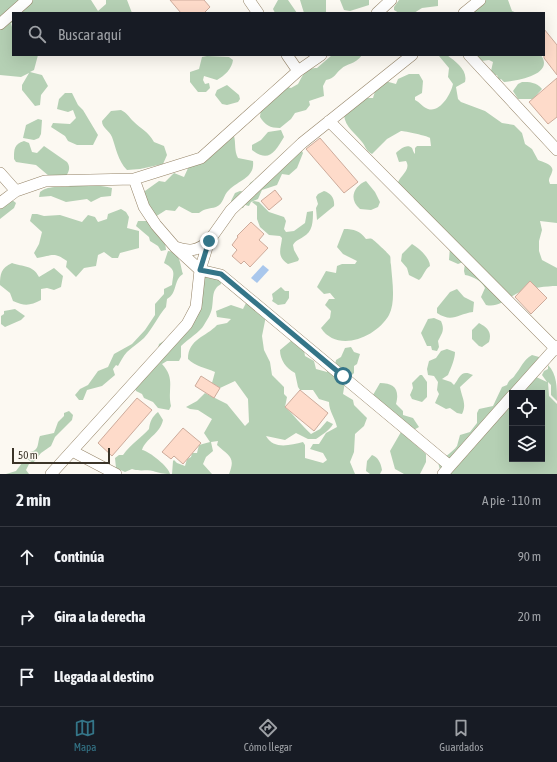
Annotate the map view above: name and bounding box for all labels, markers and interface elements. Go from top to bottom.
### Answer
search box [12,12,545,56]
icon: search [26,23,48,45]
text: Buscar aquí [58,26,121,43]
route end [200,232,218,250]
route start [334,367,352,385]
map controls [509,390,545,462]
button: locate [509,390,545,426]
button: layers [509,426,545,462]
scale bar [12,446,110,465]
text: 50 m [18,449,38,461]
text: 2 min [16,490,51,510]
text: A pie · 110 m [482,493,541,508]
icon: ahead [16,546,38,568]
text: Continúa [54,548,104,565]
text: 90 m [518,549,541,564]
icon: right [16,606,38,628]
text: Gira a la derecha [54,608,145,625]
text: 20 m [518,609,541,624]
icon: arrive [16,666,38,688]
text: Llegada al destino [54,668,154,685]
tab: Mapa [74,717,96,753]
tab: Cómo llegar [244,717,292,753]
tab: Guardados [439,717,483,753]

